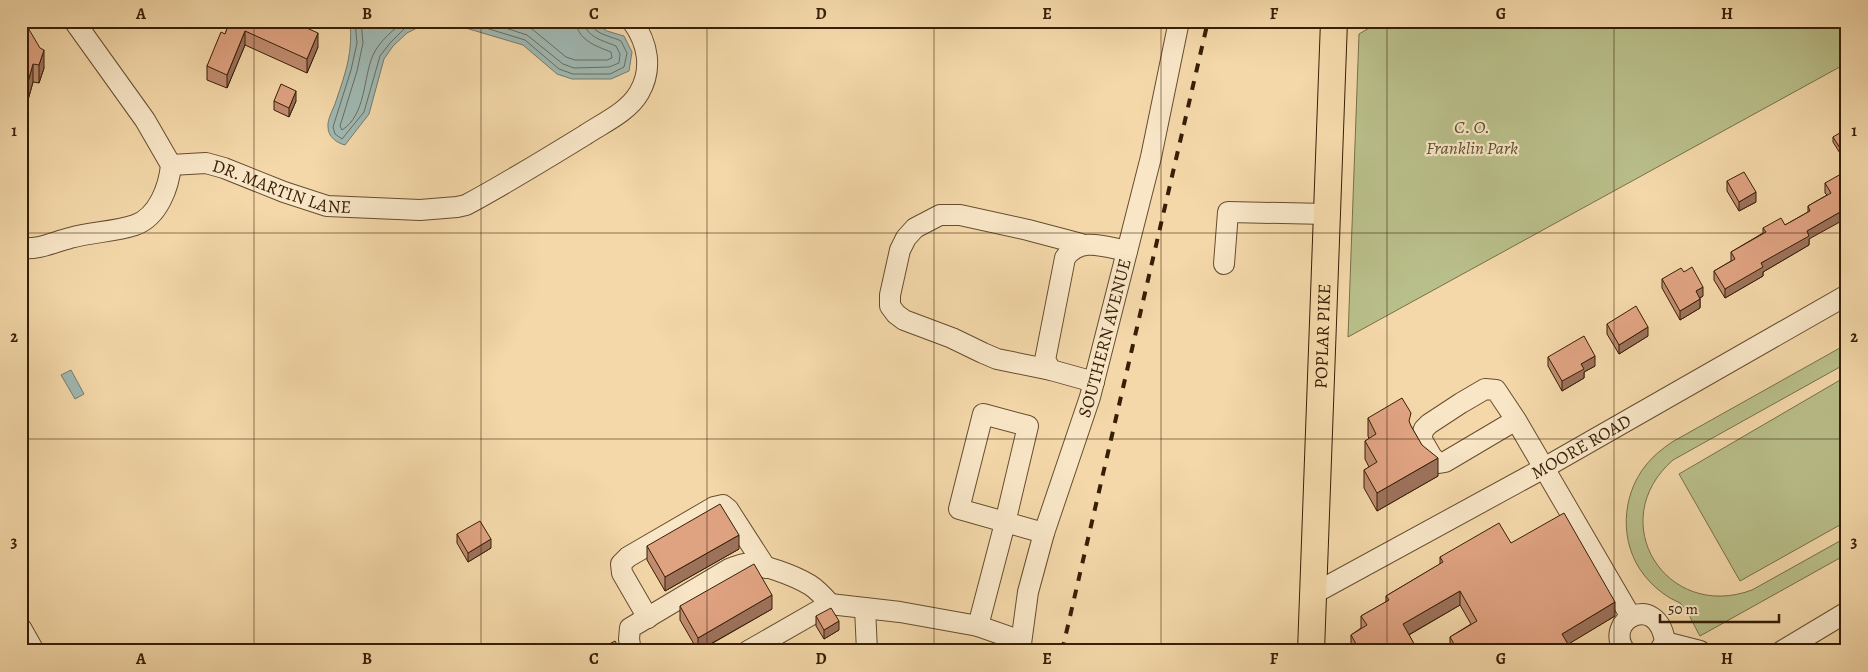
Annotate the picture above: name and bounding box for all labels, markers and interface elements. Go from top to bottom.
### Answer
text: A [135,3,147,25]
text: B [362,3,372,25]
text: C [589,3,599,25]
text: D [815,3,827,25]
text: E [1042,3,1052,25]
text: F [1270,3,1279,25]
text: G [1496,3,1506,25]
text: H [1721,3,1733,25]
park label: C. O. Franklin Park [1426,115,1518,160]
text: 1 [11,120,17,142]
text: 1 [1851,120,1857,142]
street label: DR. MARTIN LANE [210,153,352,219]
street label: SOUTHERN AVENUE [1072,256,1137,421]
street label: POPLAR PIKE [1309,283,1336,389]
text: 2 [10,326,18,348]
text: 2 [1850,326,1858,348]
street label: MOORE ROAD [1527,409,1636,485]
text: 3 [11,531,18,553]
text: 3 [1851,531,1858,553]
scale bar [1660,592,1779,624]
text: 50 m [1668,599,1698,619]
text: A [135,648,147,670]
text: B [362,648,372,670]
text: C [589,648,599,670]
text: D [815,648,827,670]
text: E [1042,648,1052,670]
text: F [1270,648,1279,670]
text: G [1496,648,1506,670]
text: H [1721,648,1733,670]

